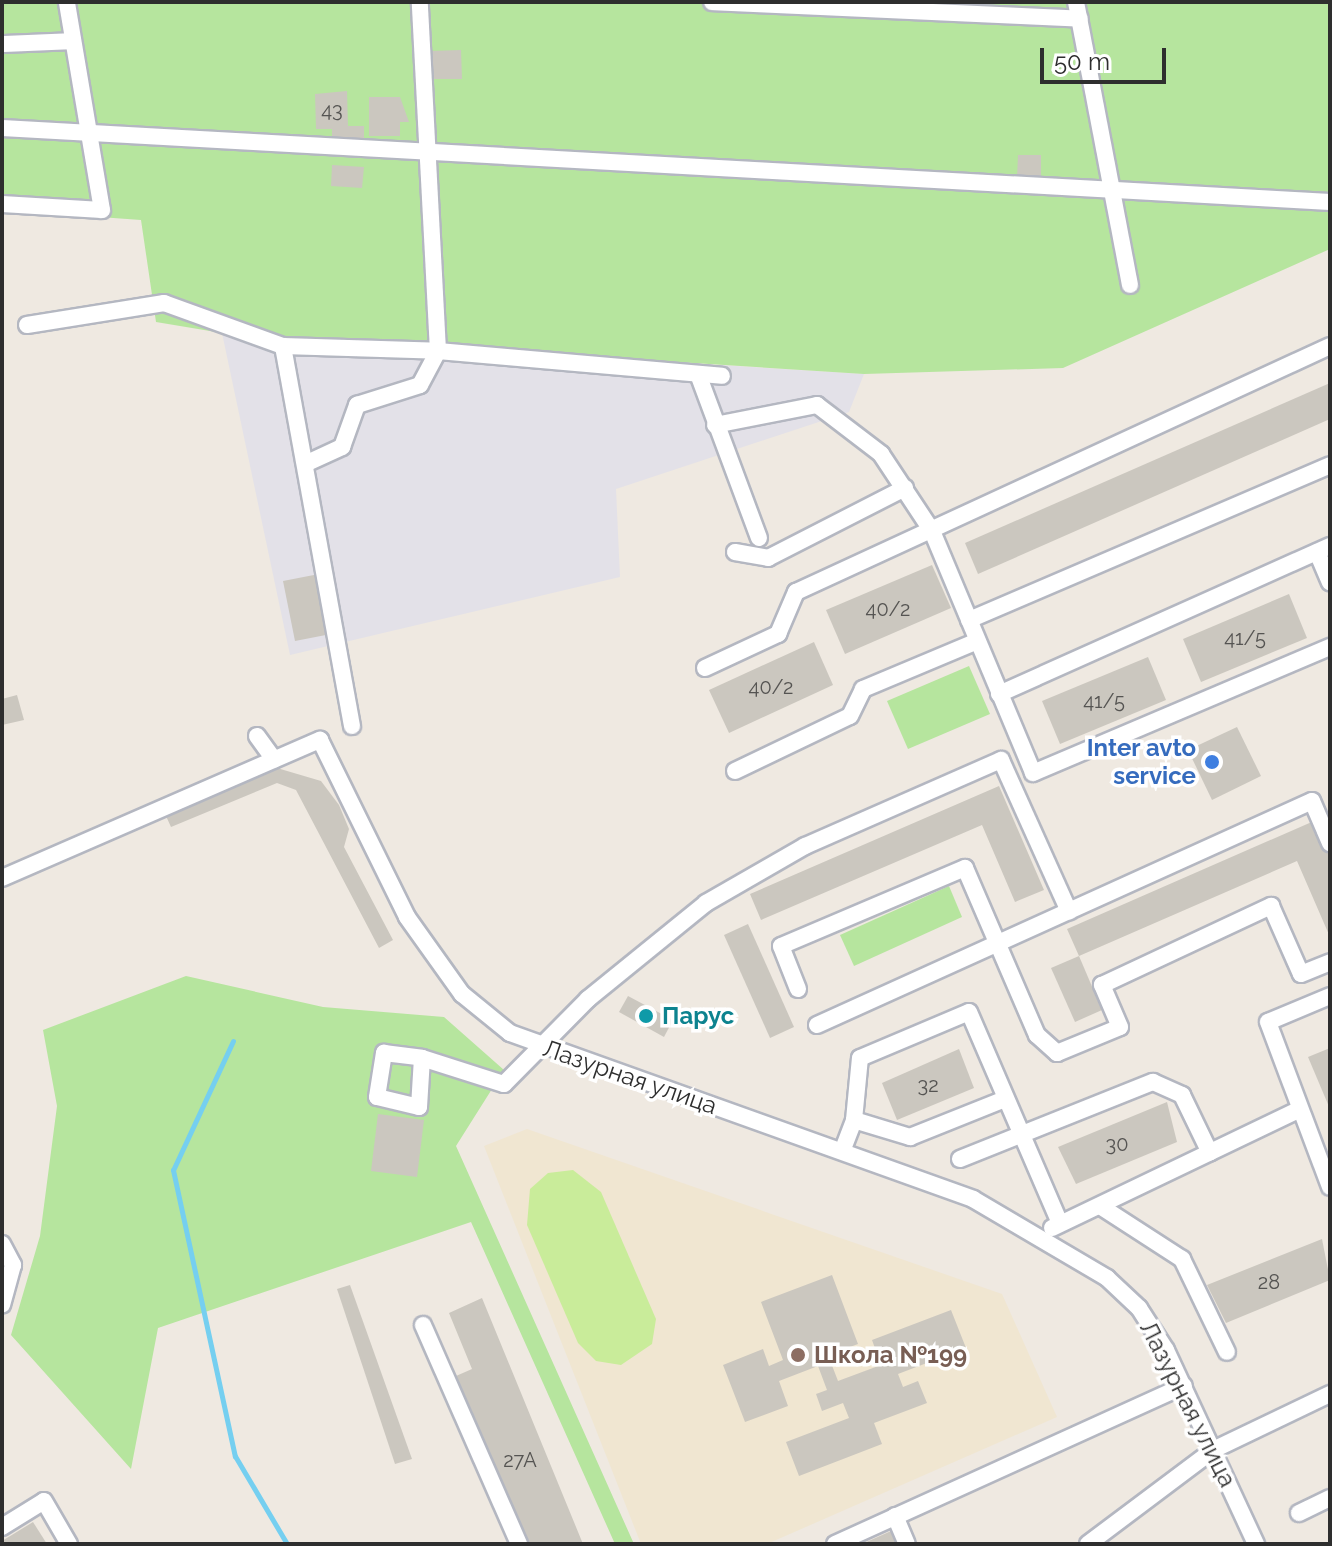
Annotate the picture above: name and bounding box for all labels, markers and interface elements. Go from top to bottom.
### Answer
scale bar [1044,32,1170,82]
text: 50 m [1054,47,1110,76]
house number: 43 [321,98,343,122]
house number: 40/2 [865,597,911,621]
house number: 41/5 [1224,626,1266,650]
house number: 40/2 [748,675,794,699]
house number: 41/5 [1083,689,1125,713]
place label: Inter avto service [1086,734,1196,790]
marker: Inter avto service [1203,753,1221,771]
place label: Парус [662,1002,734,1030]
marker: Парус [637,1007,655,1025]
street label: Лазурная улица [539,1034,721,1120]
house number: 32 [917,1073,939,1097]
house number: 30 [1106,1132,1128,1156]
house number: 28 [1258,1270,1280,1294]
street label: Лазурная улица [1134,1316,1242,1492]
place label: Школа №199 [814,1341,967,1369]
marker: Школа №199 [789,1346,807,1364]
house number: 27А [503,1448,537,1472]

